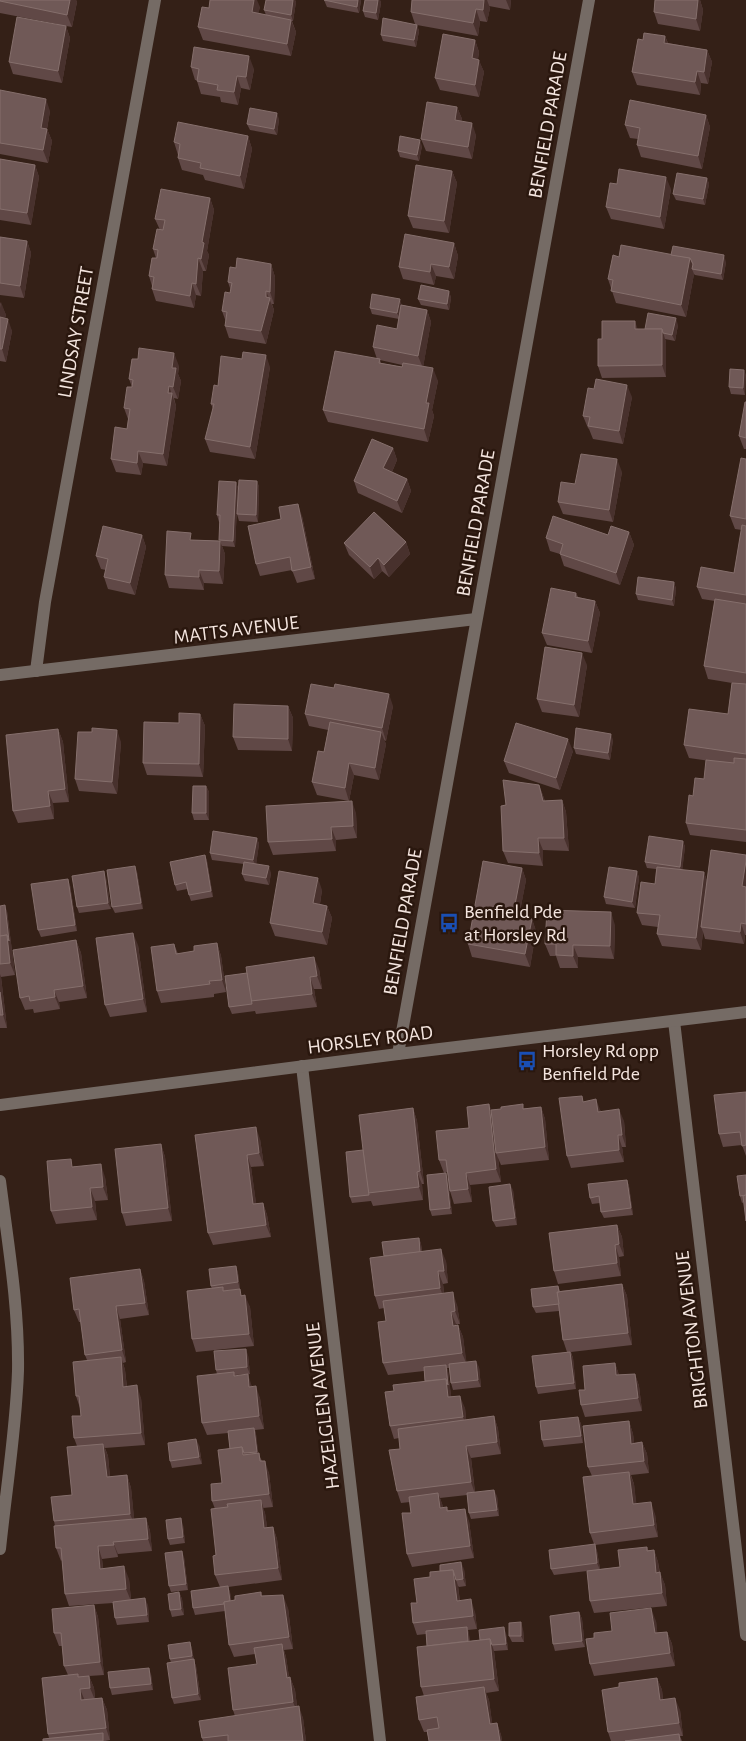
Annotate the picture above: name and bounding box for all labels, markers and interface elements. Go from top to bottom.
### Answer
street label: BENFIELD PARADE [525,50,571,200]
street label: LINDSAY STREET [55,265,97,400]
street label: BENFIELD PARADE [453,448,499,598]
street label: MATTS AVENUE [172,612,300,648]
street label: BENFIELD PARADE [380,847,426,997]
place label: Benfield Pde at Horsley Rd [464,902,566,945]
bus stop icon: Benfield Pde at Horsley Rd [438,912,460,934]
street label: HORSLEY ROAD [306,1022,434,1058]
place label: Horsley Rd opp Benfield Pde [542,1041,659,1084]
bus stop icon: Horsley Rd opp Benfield Pde [516,1050,538,1072]
street label: BRIGHTON AVENUE [672,1250,712,1410]
street label: HAZELGLEN AVENUE [303,1321,343,1490]

